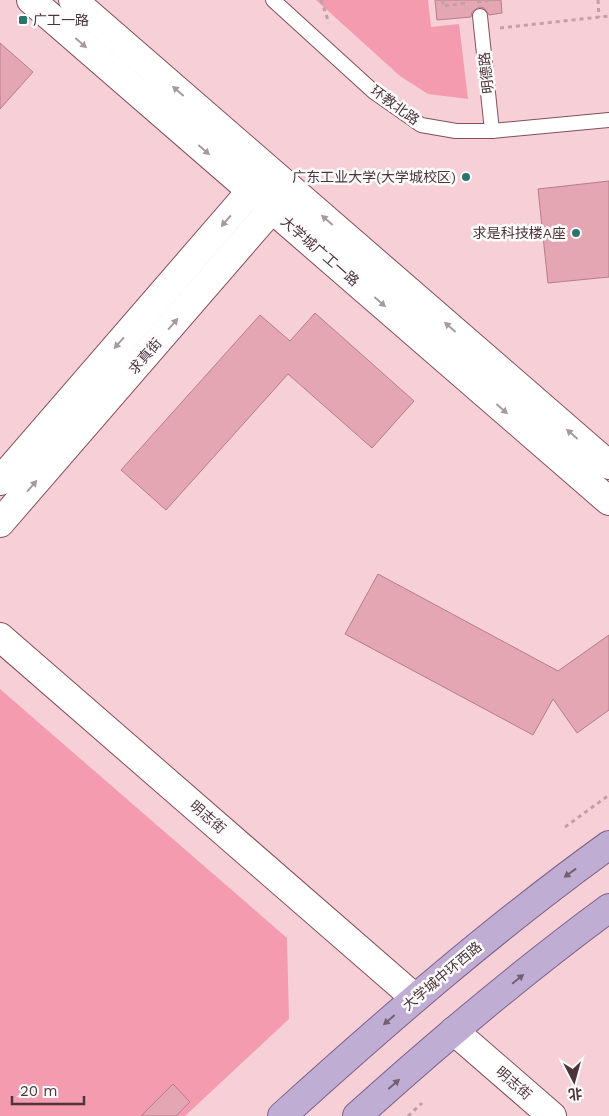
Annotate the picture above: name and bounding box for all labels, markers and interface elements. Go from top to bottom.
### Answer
place label: 广工一路 [33,12,89,28]
marker: 广工一路 [17,14,29,26]
one-way arrow [75,38,88,49]
street label: 明德路 [476,51,496,95]
street label: 环教北路 [368,82,422,128]
one-way arrow [172,85,184,97]
one-way arrow [198,144,210,155]
place label: 广东工业大学(大学城校区) [292,169,456,185]
marker: 广东工业大学(大学城校区) [460,171,472,183]
street label: 大学城广工一路 [278,213,362,289]
one-way arrow [220,214,232,226]
one-way arrow [320,215,333,226]
place label: 求是科技楼A座 [473,225,566,241]
marker: 求是科技楼A座 [570,227,582,239]
one-way arrow [373,296,385,308]
one-way arrow [167,318,179,330]
one-way arrow [444,321,456,333]
street label: 求真街 [125,335,165,377]
one-way arrow [114,337,125,350]
one-way arrow [496,403,508,415]
one-way arrow [566,428,579,439]
one-way arrow [26,480,37,492]
street label: 明志街 [187,797,229,837]
one-way arrow [564,868,577,879]
street label: 大学城中环西路 [399,938,485,1014]
one-way arrow [511,974,524,985]
one-way arrow [384,1014,396,1026]
north arrow [549,1056,599,1106]
street label: 明志街 [493,1063,535,1103]
scale bar [12,1074,85,1106]
one-way arrow [387,1078,400,1089]
text: 20 m [20,1082,58,1100]
text: 北 [568,1085,583,1103]

